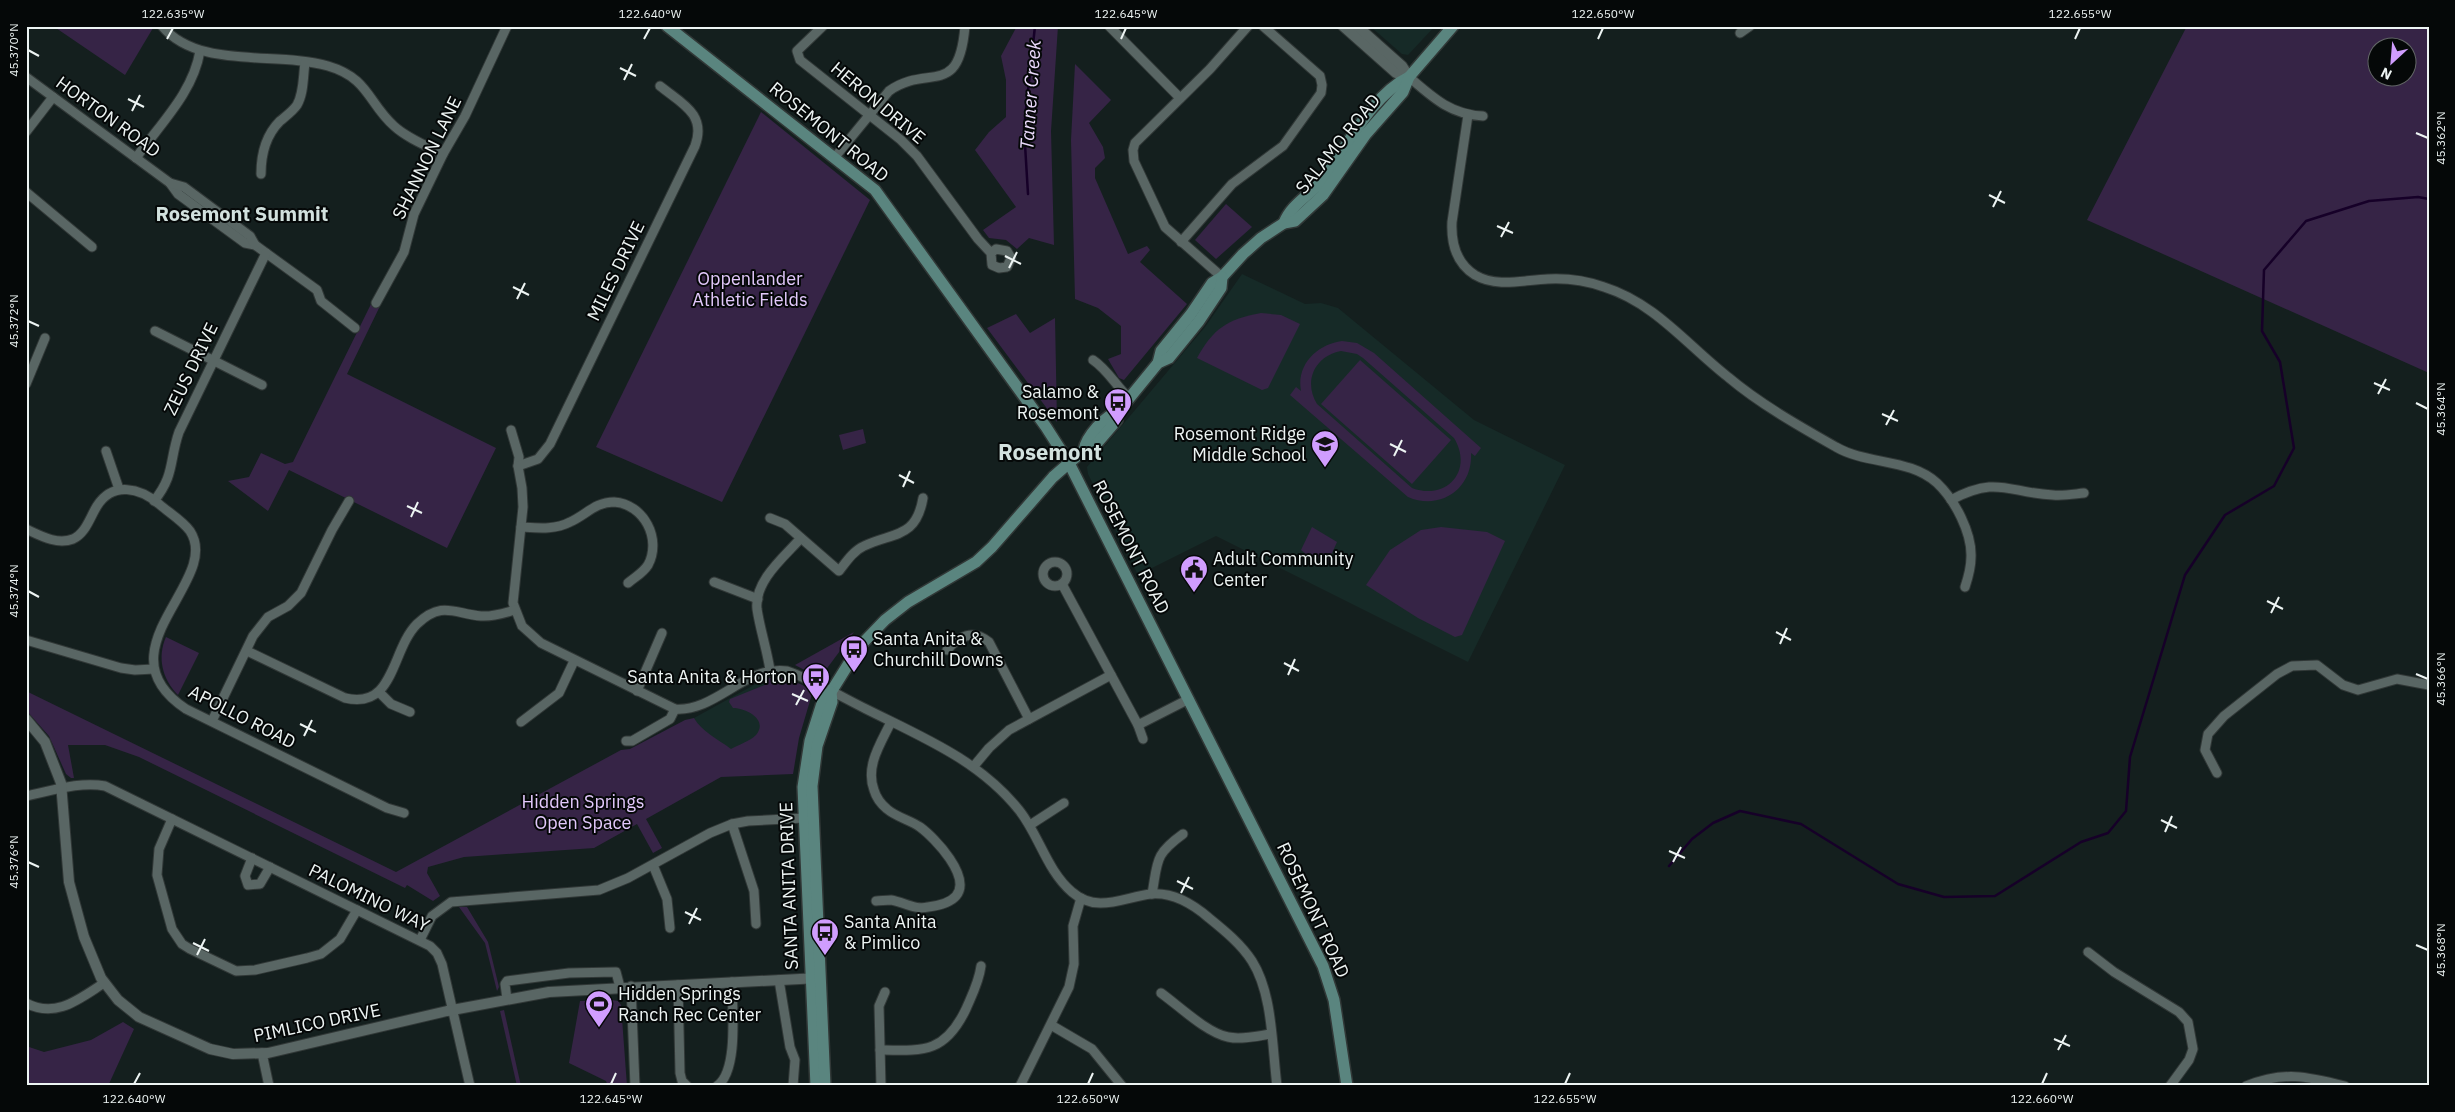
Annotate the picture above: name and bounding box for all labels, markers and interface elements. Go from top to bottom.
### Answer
text: 122.635°W [142,6,205,21]
text: 122.640°W [619,6,682,21]
text: 122.645°W [1095,6,1158,21]
text: 122.650°W [1572,6,1635,21]
text: 122.655°W [2049,6,2112,21]
text: 45.370°N [6,23,21,77]
water label: Tanner Creek [1014,38,1046,151]
north arrow [2368,38,2418,88]
street label: HERON DRIVE [826,56,930,149]
text: N [2378,63,2395,84]
street label: HORTON ROAD [52,71,165,162]
street label: ROSEMONT ROAD [765,76,894,187]
street label: SALAMO ROAD [1290,89,1385,198]
street label: SHANNON LANE [387,93,466,223]
text: 45.362°N [2433,111,2448,165]
district label: Rosemont Summit [156,200,328,227]
street label: MILES DRIVE [581,217,650,324]
park label: Oppenlander Athletic Fields [692,267,808,311]
text: 45.372°N [6,294,21,348]
street label: ZEUS DRIVE [158,319,223,419]
place label: Salamo & Rosemont [1017,380,1099,424]
text: 45.364°N [2433,382,2448,436]
bus stop icon: Salamo & Rosemont [1103,387,1133,426]
place label: Rosemont Ridge Middle School [1174,422,1306,466]
school or university icon: Rosemont Ridge Middle School [1310,429,1340,468]
district label: Rosemont [998,437,1102,466]
street label: ROSEMONT ROAD [1088,476,1175,618]
place label: Adult Community Center [1213,547,1354,591]
public building icon: Adult Community Center [1179,554,1209,593]
text: 45.374°N [6,564,21,618]
place label: Santa Anita & Churchill Downs [873,627,1004,671]
bus stop icon: Santa Anita & Churchill Downs [839,634,869,673]
text: 45.366°N [2433,652,2448,706]
bus stop icon: Santa Anita & Horton [801,662,831,701]
place label: Santa Anita & Horton [627,665,797,688]
street label: APOLLO ROAD [185,680,300,753]
park label: Hidden Springs Open Space [522,790,644,834]
street label: SANTA ANITA DRIVE [774,802,803,970]
text: 45.376°N [6,835,21,889]
street label: ROSEMONT ROAD [1272,838,1355,981]
street label: PALOMINO WAY [305,858,434,937]
place label: Santa Anita & Pimlico [844,910,937,954]
bus stop icon: Santa Anita & Pimlico [810,917,840,956]
text: 45.368°N [2433,923,2448,977]
place label: Hidden Springs Ranch Rec Center [618,982,762,1026]
sports icon: Hidden Springs Ranch Rec Center [584,989,614,1028]
street label: PIMLICO DRIVE [251,998,382,1047]
text: 122.640°W [103,1091,166,1106]
text: 122.645°W [580,1091,643,1106]
text: 122.650°W [1057,1091,1120,1106]
text: 122.655°W [1534,1091,1597,1106]
text: 122.660°W [2011,1091,2074,1106]

